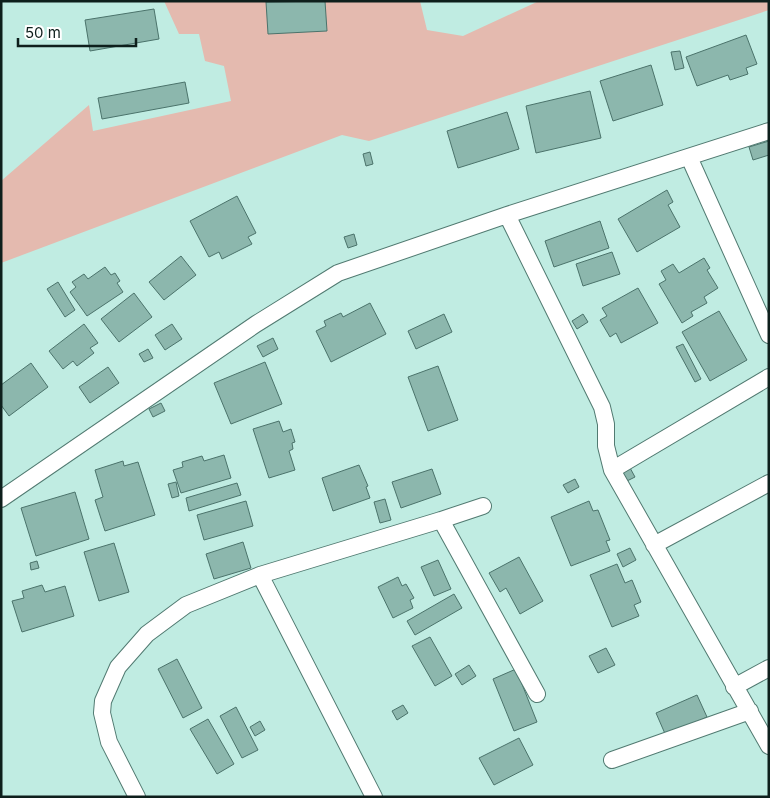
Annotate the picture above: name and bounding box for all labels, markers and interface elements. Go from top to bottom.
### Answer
scale bar [18,15,135,47]
text: 50 m [25,23,61,42]

